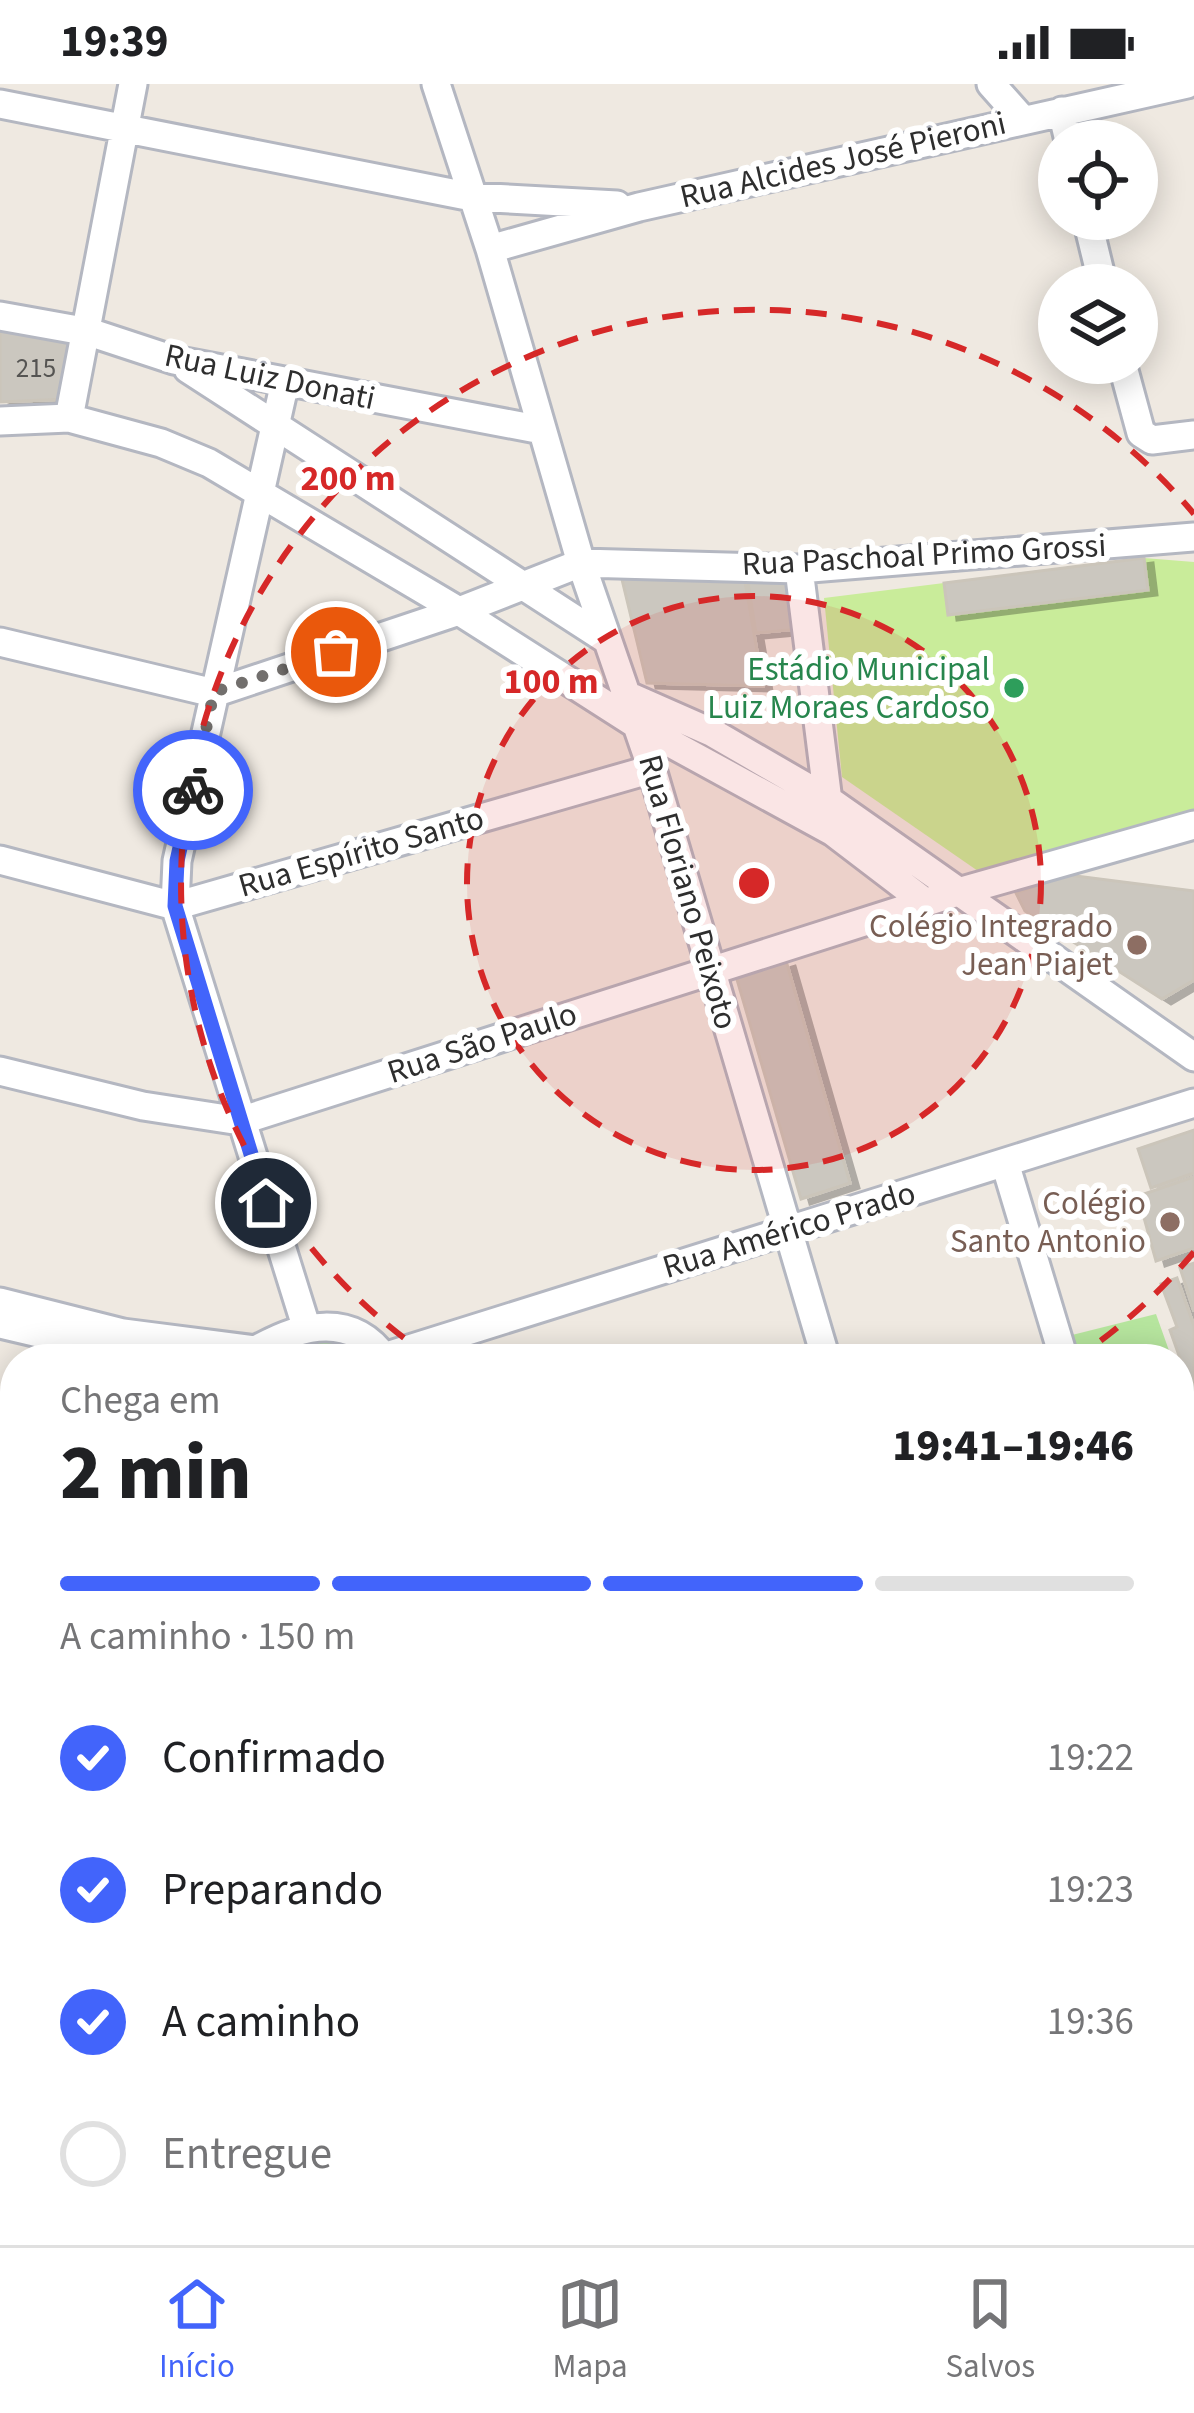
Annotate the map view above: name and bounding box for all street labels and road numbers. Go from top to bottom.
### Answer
street label: Rua Alcides José Pieroni [675,100,1011,220]
street label: Rua Luiz Donati [160,332,380,422]
street label: Rua Paschoal Primo Grossi [741,522,1107,588]
street label: Rua Floriano Peixoto [626,749,750,1035]
street label: Rua Espírito Santo [233,795,489,909]
street label: Rua São Paulo [381,990,583,1096]
street label: Rua Américo Prado [657,1169,921,1291]

